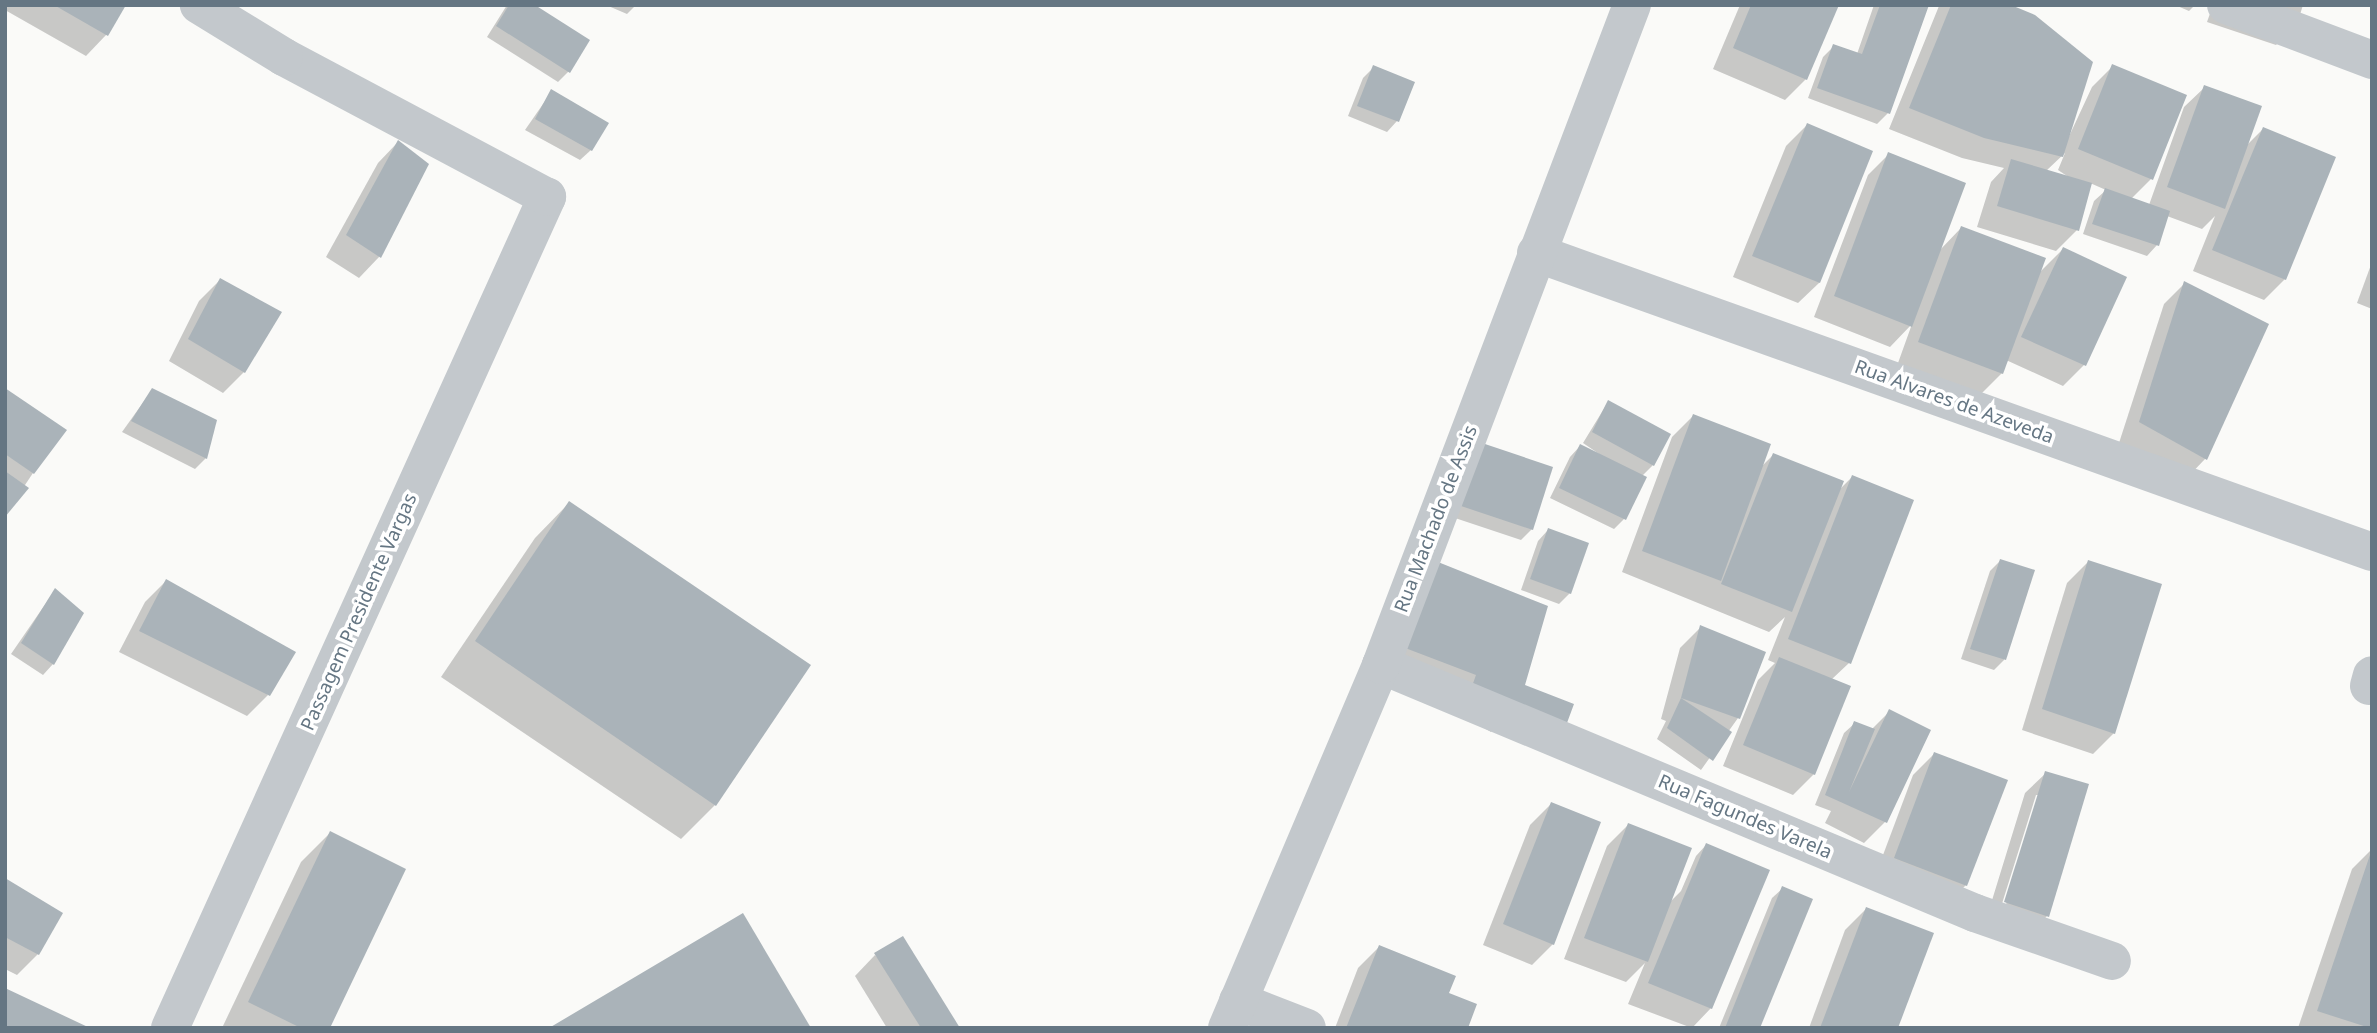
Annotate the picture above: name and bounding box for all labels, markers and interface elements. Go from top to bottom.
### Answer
street label: Rua Alvares de Azeveda [1851,355,2057,449]
street label: Rua Machado de Assis [1390,422,1482,616]
street label: Passagem Presidente Vargas [296,490,422,734]
street label: Rua Fagundes Varela [1655,770,1835,864]

